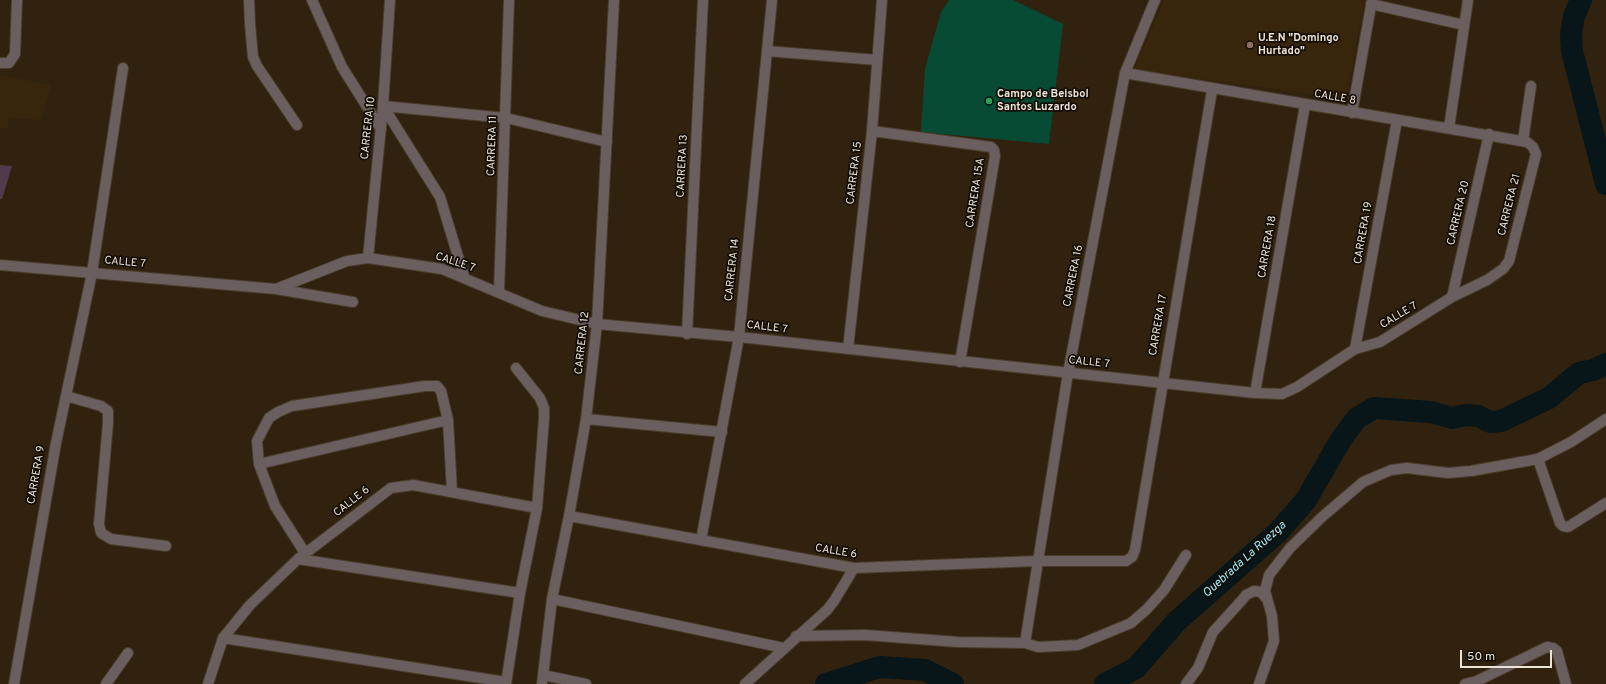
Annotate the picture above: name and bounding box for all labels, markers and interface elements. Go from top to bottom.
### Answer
place label: U.E.N "Domingo Hurtado" [1258,32,1339,58]
marker: U.E.N "Domingo Hurtado" [1245,40,1255,50]
place label: Campo de Beisbol Santos Luzardo [997,88,1089,114]
street label: CALLE 8 [1313,88,1357,108]
street label: CARRERA 10 [359,96,379,160]
marker: Campo de Beisbol Santos Luzardo [984,96,994,106]
street label: CARRERA 11 [485,115,501,177]
street label: CARRERA 13 [675,134,691,198]
street label: CARRERA 15 [845,141,865,205]
street label: CARRERA 15A [964,157,988,229]
street label: CARRERA 21 [1496,173,1524,237]
street label: CARRERA 20 [1445,179,1473,247]
street label: CARRERA 19 [1352,201,1376,265]
street label: CARRERA 18 [1256,215,1280,279]
street label: CARRERA 14 [723,238,743,302]
street label: CARRERA 16 [1062,244,1086,308]
street label: CALLE 7 [433,250,477,276]
street label: CALLE 7 [104,255,146,271]
street label: CARRERA 17 [1147,293,1171,357]
street label: CALLE 7 [1378,300,1420,332]
street label: CARRERA 12 [573,311,593,375]
street label: CALLE 7 [746,319,788,337]
street label: CALLE 7 [1068,354,1110,372]
street label: CARRERA 9 [25,445,49,505]
street label: CALLE 6 [331,484,373,520]
water label: Quebrada La Ruezga [1200,519,1290,601]
street label: CALLE 6 [814,542,858,562]
scale bar [1462,642,1554,668]
text: 50 m [1467,649,1495,665]

